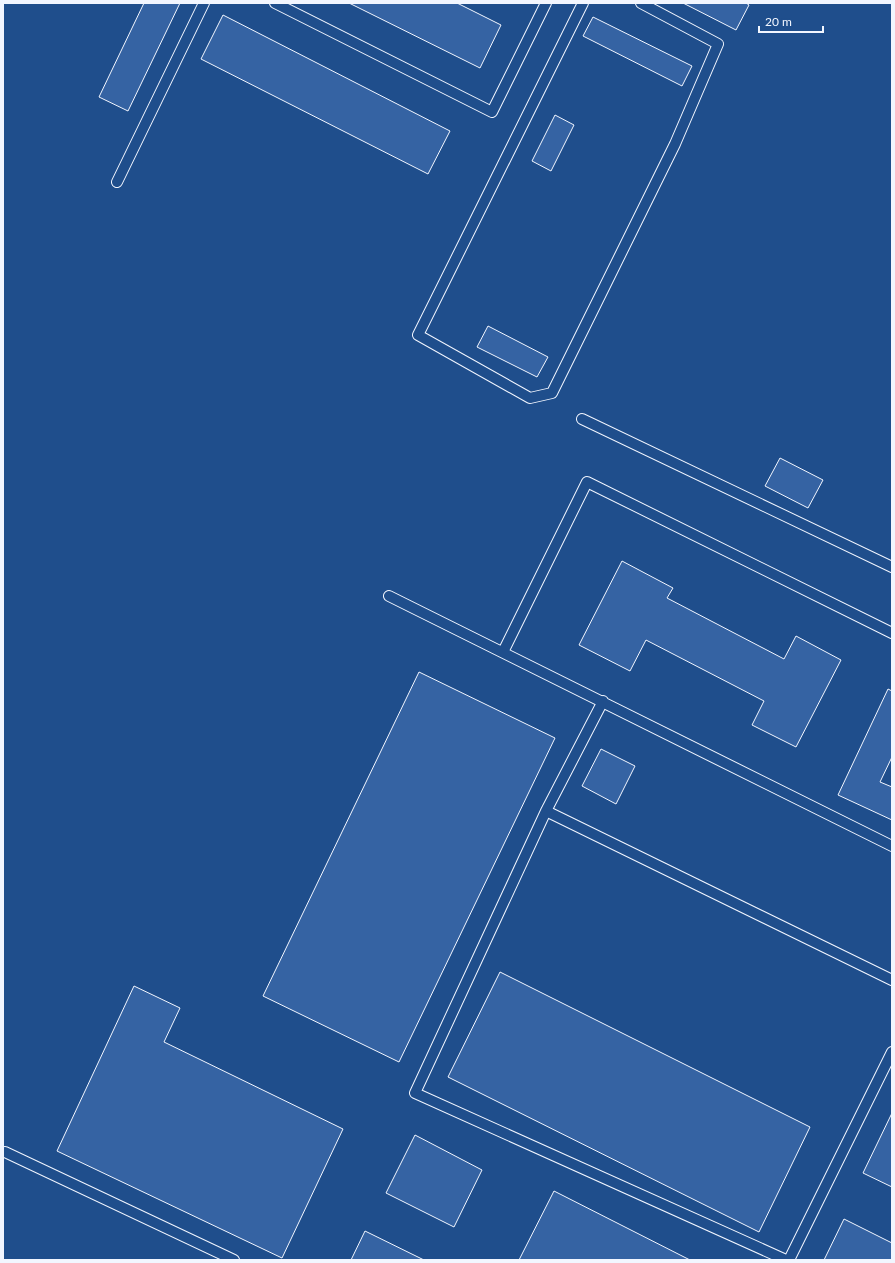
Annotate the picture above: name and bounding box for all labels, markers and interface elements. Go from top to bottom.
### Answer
scale bar [759,8,823,34]
text: 20 m [765,14,792,29]

